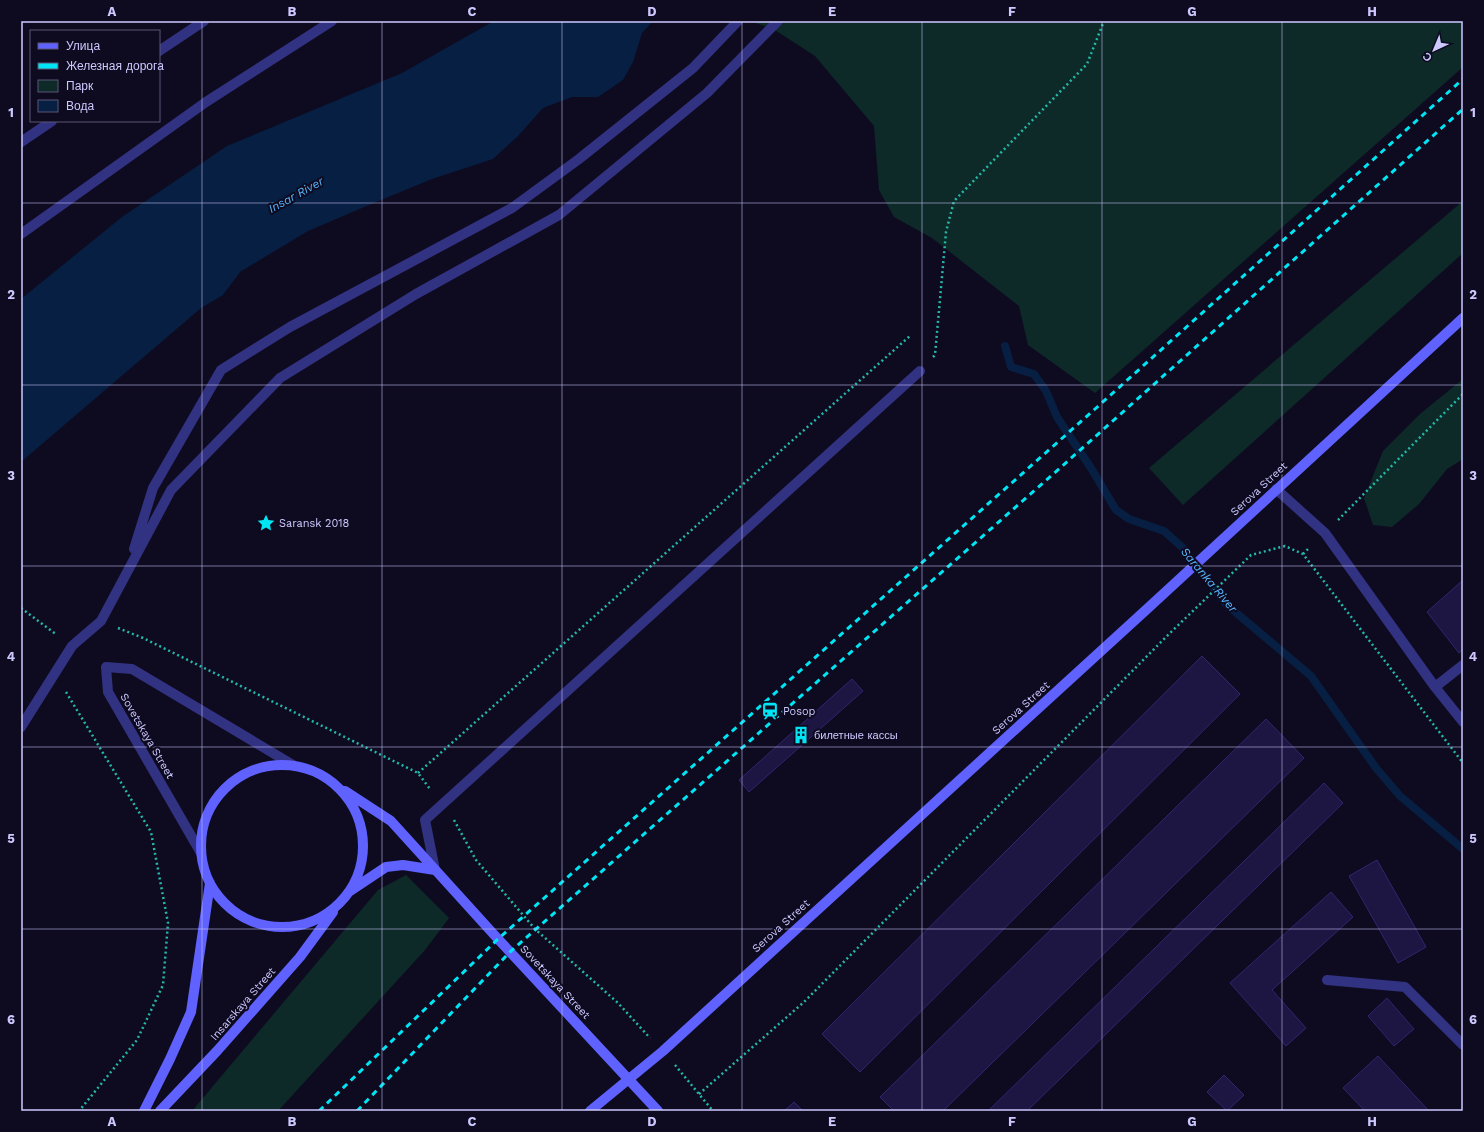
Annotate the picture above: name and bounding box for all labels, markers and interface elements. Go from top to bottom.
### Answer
text: A [108,4,117,19]
text: B [288,4,297,19]
text: C [468,4,477,19]
text: D [647,4,657,19]
text: E [828,4,836,19]
text: F [1008,4,1016,19]
text: G [1187,4,1197,19]
text: H [1367,4,1377,19]
legend [30,30,160,122]
north arrow [1414,30,1454,70]
text: Улица [66,39,100,53]
text: С [1420,49,1435,64]
text: Железная дорога [66,59,164,73]
text: Парк [66,79,94,93]
text: Вода [66,99,94,113]
text: 1 [8,105,14,120]
text: 1 [1470,105,1476,120]
water label: Insar River [266,174,327,216]
text: 2 [7,287,15,302]
text: 2 [1469,287,1477,302]
street label: Serova Street [1228,459,1290,519]
text: 3 [7,468,15,483]
text: 3 [1469,468,1477,483]
place icon: Saransk 2018 [256,513,276,533]
place label: Saransk 2018 [279,517,350,530]
water label: Saranka River [1178,545,1241,616]
text: 4 [7,649,16,664]
text: 4 [1469,649,1478,664]
street label: Serova Street [990,679,1053,737]
street label: Sovetskaya Street [117,691,177,781]
station icon: Posop [760,701,780,721]
place label: Posop [783,705,816,718]
building icon: билетные кассы [791,725,811,745]
place label: билетные кассы [814,729,898,742]
text: 5 [7,831,15,846]
text: 5 [1469,831,1477,846]
street label: Serova Street [750,897,813,955]
street label: Sovetskaya Street [517,942,593,1022]
street label: Insarskaya Street [208,965,278,1043]
text: 6 [7,1012,15,1027]
text: 6 [1469,1012,1477,1027]
text: A [108,1114,117,1129]
text: B [288,1114,297,1129]
text: C [468,1114,477,1129]
text: D [647,1114,657,1129]
text: E [828,1114,836,1129]
text: F [1008,1114,1016,1129]
text: G [1187,1114,1197,1129]
text: H [1367,1114,1377,1129]

